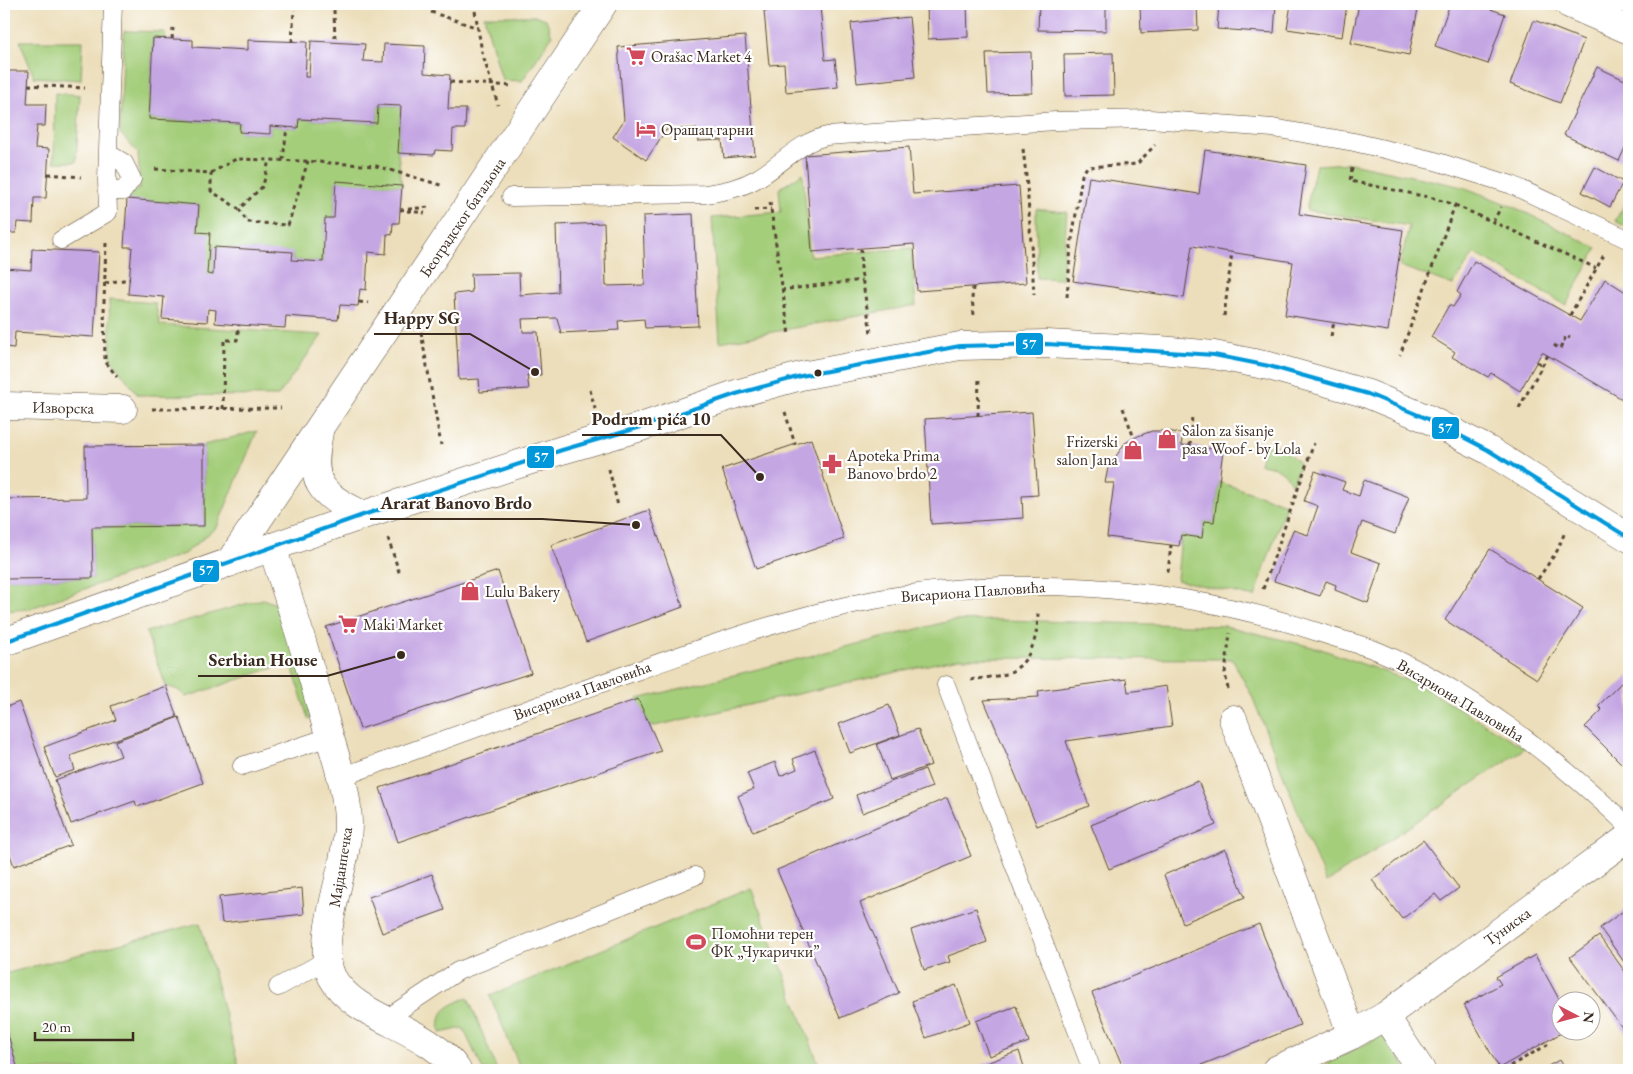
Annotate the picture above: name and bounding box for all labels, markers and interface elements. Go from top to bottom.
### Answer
supermarket icon: Orašac Market 4 [625,45,647,67]
place label: Orašac Market 4 [651,46,752,67]
hotel icon: Орашац гарни [635,118,657,140]
place label: Орашац гарни [661,119,754,140]
street label: Београдског батаљона [415,153,511,281]
callout: Happy SG [374,301,470,334]
text: Happy SG [384,306,460,329]
line badge: 57 [1015,332,1044,356]
text: 57 [1022,335,1037,353]
unlabelled marker [813,368,823,378]
street label: Изворска [32,396,95,419]
callout: Podrum pića 10 [582,402,721,435]
text: Podrum pića 10 [591,407,711,430]
line badge: 57 [1431,416,1460,440]
text: 57 [1438,419,1453,437]
place label: Salon za šisanje pasa Woof - by Lola [1182,420,1302,459]
shop icon: Salon za šisanje pasa Woof - by Lola [1156,428,1178,450]
place label: Frizerski salon Jana [1056,431,1119,470]
shop icon: Frizerski salon Jana [1122,439,1144,461]
line badge: 57 [526,445,555,469]
place label: Apoteka Prima Banovo brdo 2 [846,445,940,484]
text: 57 [534,448,549,466]
pharmacy icon: Apoteka Prima Banovo brdo 2 [821,453,843,475]
callout: Ararat Banovo Brdo [370,486,542,519]
text: Ararat Banovo Brdo [379,491,532,514]
line badge: 57 [192,559,220,583]
text: 57 [199,561,214,579]
street label: Висариона Павловића [900,576,1047,607]
shop icon: Lulu Bakery [459,580,481,602]
place label: Lulu Bakery [485,581,561,602]
supermarket icon: Maki Market [337,613,359,635]
place label: Maki Market [363,614,443,635]
callout: Serbian House [198,643,327,676]
text: Serbian House [209,648,318,671]
street label: Висариона Павловића [1393,654,1529,747]
street label: Висариона Павловића [511,656,654,725]
street label: Мајданпечка [324,825,357,909]
street label: Туниска [1480,902,1535,950]
place label: Помоћни терен ФК „Чукарички” [711,923,820,962]
sports icon: Помоћни терен ФК „Чукарички” [685,931,707,953]
north arrow [1550,992,1600,1042]
scale bar [35,1009,132,1041]
text: N [1579,1011,1598,1025]
text: 20 m [42,1017,71,1036]

